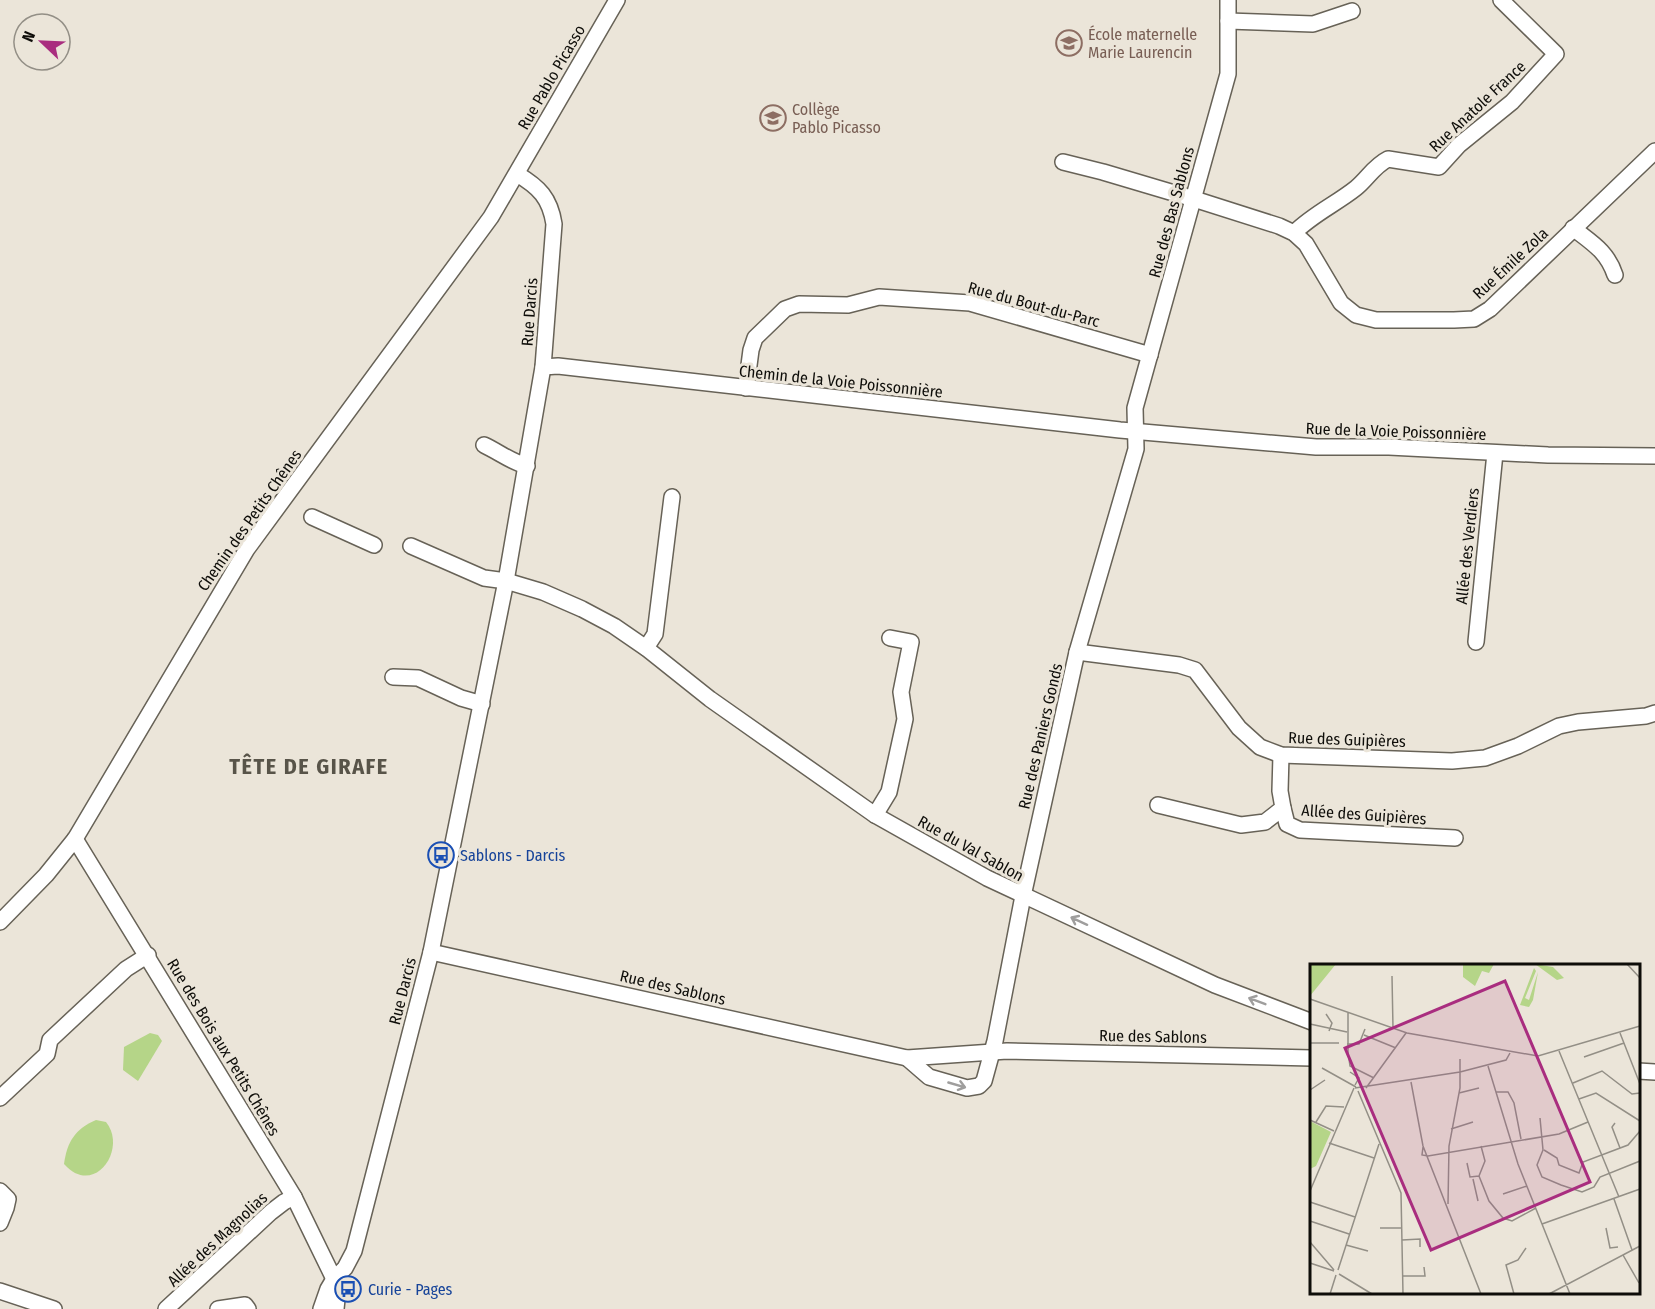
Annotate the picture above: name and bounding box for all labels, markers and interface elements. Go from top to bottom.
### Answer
north arrow [12,12,72,72]
street label: Rue Pablo Picasso [514,22,589,133]
place label: École maternelle Marie Laurencin [1088,25,1197,62]
text: N [18,28,39,44]
school or university icon: École maternelle Marie Laurencin [1054,28,1084,58]
street label: Rue Anatole France [1425,57,1530,156]
place label: Collège Pablo Picasso [792,100,881,137]
school or university icon: Collège Pablo Picasso [758,103,788,133]
street label: Rue des Bas Sablons [1145,144,1198,280]
street label: Rue Émile Zola [1469,224,1552,303]
street label: Rue Darcis [518,277,541,347]
street label: Rue du Bout-du-Parc [966,278,1102,331]
street label: Chemin de la Voie Poissonnière [738,361,944,402]
street label: Rue de la Voie Poissonnière [1305,419,1487,444]
street label: Chemin des Petits Chênes [193,446,306,595]
street label: Allée des Verdiers [1452,487,1483,605]
street label: Rue des Paniers Gonds [1014,661,1067,811]
street label: Rue des Guipières [1288,728,1406,751]
district label: TÊTE DE GIRAFE [229,753,389,780]
street label: Allée des Guipières [1301,801,1427,828]
street label: Rue du Val Sablon [915,812,1027,885]
bus stop icon: Sablons - Darcis [426,840,456,870]
place label: Sablons - Darcis [460,846,566,865]
one-way arrow [1071,915,1089,927]
street label: Rue des Bois aux Petits Chênes [163,955,284,1139]
street label: Rue Darcis [385,955,420,1027]
inset map [1310,964,1640,1294]
street label: Rue des Sablons [618,966,728,1009]
one-way arrow [1248,995,1267,1006]
street label: Rue des Sablons [1099,1026,1207,1047]
one-way arrow [947,1080,966,1091]
street label: Allée des Magnolias [163,1188,271,1291]
bus stop icon: Curie - Pages [333,1274,363,1304]
place label: Curie - Pages [368,1280,453,1299]

